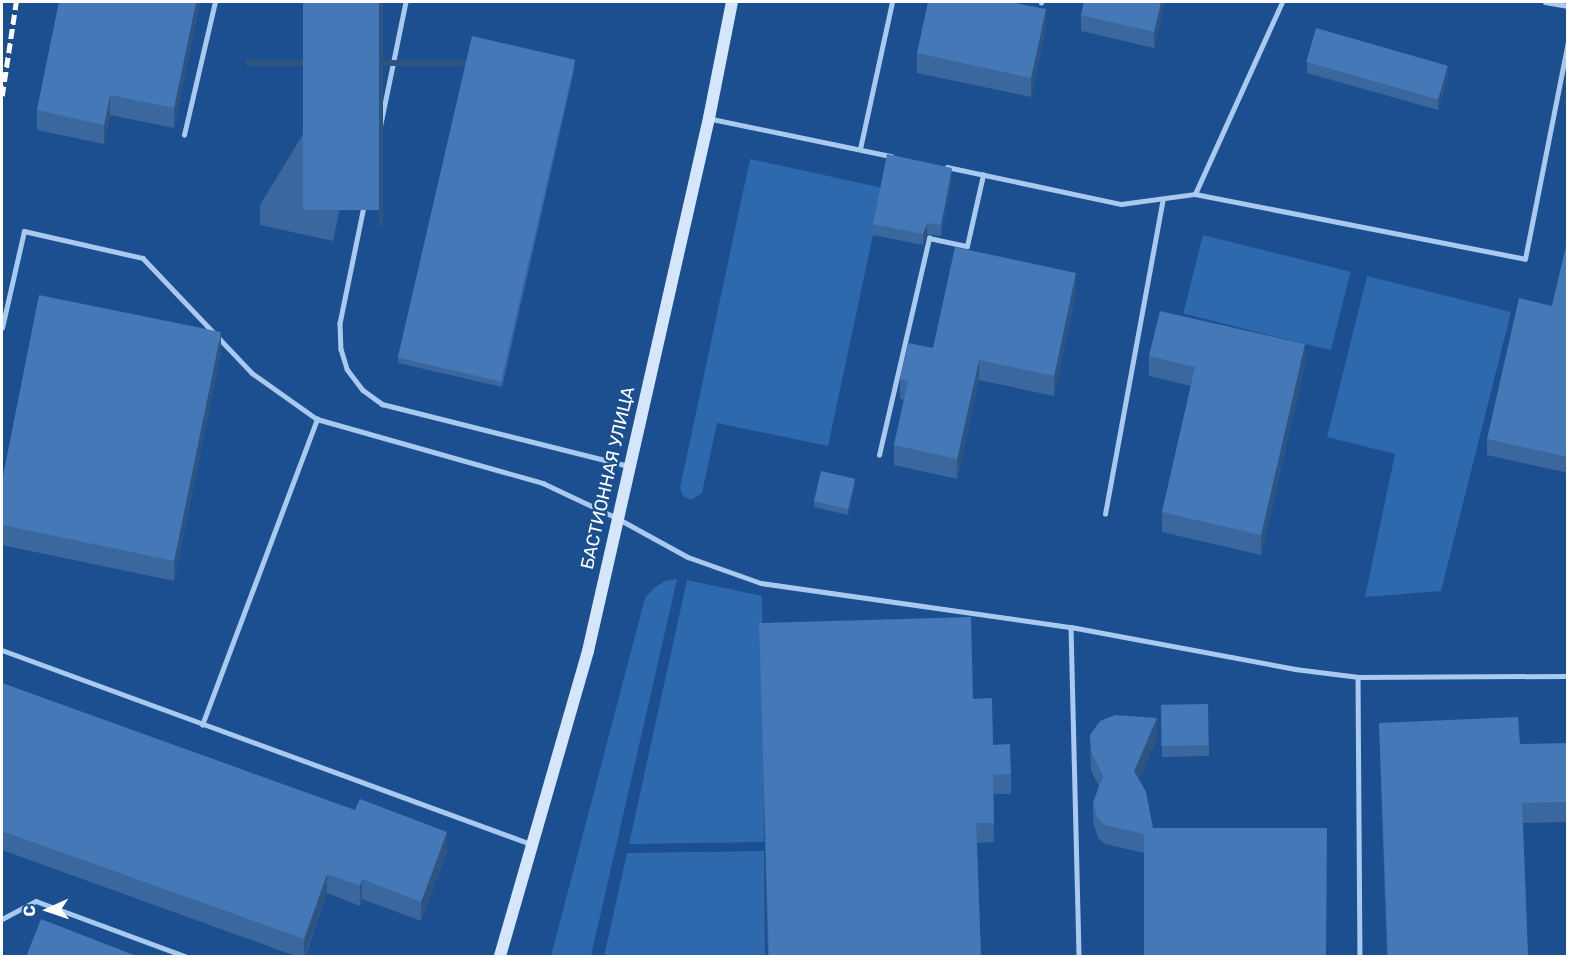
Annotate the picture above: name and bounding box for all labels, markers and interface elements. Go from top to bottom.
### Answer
street label: БАСТИОННАЯ УЛИЦА [576,384,640,572]
north arrow [18,880,78,940]
text: С [20,905,39,917]

